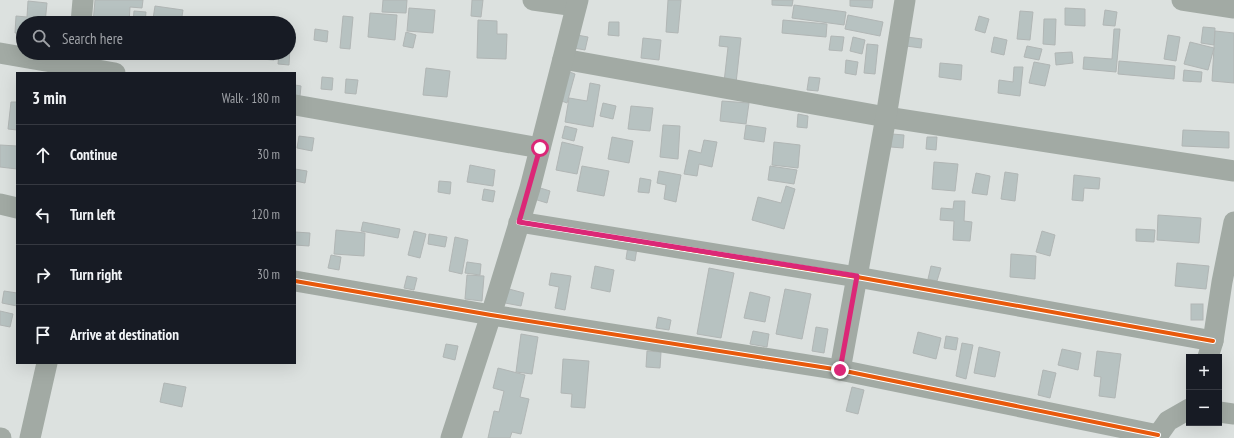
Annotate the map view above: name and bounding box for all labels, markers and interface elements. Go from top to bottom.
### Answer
search box [16,16,296,60]
icon: search [30,27,52,49]
text: Search here [62,29,123,48]
text: 3 min [32,87,66,109]
text: Walk · 180 m [222,90,280,107]
route start [531,139,549,157]
icon: ahead [32,144,54,166]
text: Continue [70,145,117,164]
text: 30 m [257,146,280,163]
icon: left [32,204,54,226]
text: Turn left [70,205,115,224]
text: 120 m [251,206,280,223]
icon: right [32,264,54,286]
text: Turn right [70,265,122,284]
text: 30 m [257,266,280,283]
icon: arrive [32,324,54,346]
text: Arrive at destination [70,325,179,344]
map controls [1186,354,1222,426]
button: + [1186,354,1222,390]
route end [831,361,849,379]
button: − [1186,390,1222,426]

